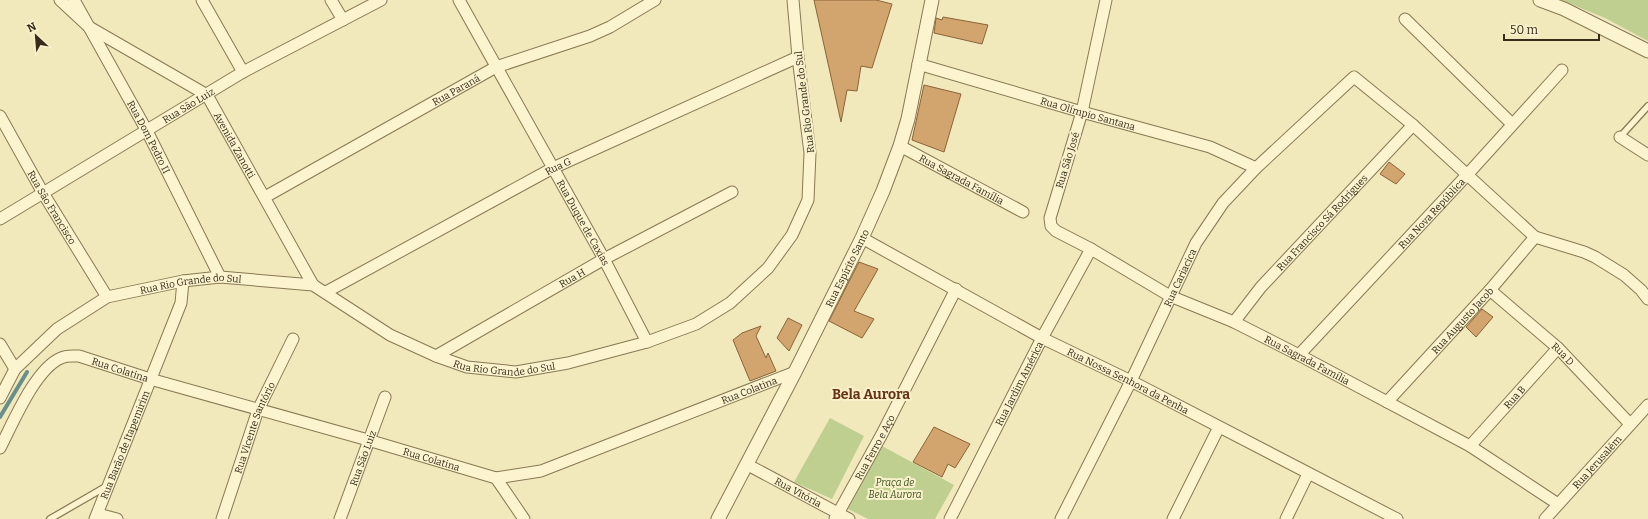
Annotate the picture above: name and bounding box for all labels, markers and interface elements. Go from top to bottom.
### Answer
north arrow [16,16,56,56]
scale bar [1504,16,1599,42]
text: N [25,20,39,35]
text: 50 m [1510,23,1539,37]
street label: Rua Rio Grande do Sul [793,50,817,154]
street label: Rua Paraná [430,72,483,109]
street label: Rua São Luiz [161,86,217,126]
street label: Rua Olímpio Santana [1039,95,1137,133]
street label: Rua Dom Pedro II [124,99,172,176]
street label: Avenida Zanotti [211,110,257,181]
street label: Rua São José [1054,131,1082,190]
street label: Rua Sagrada Família [917,152,1006,208]
street label: Rua G [543,155,574,178]
street label: Rua São Francisco [25,169,78,247]
street label: Rua Francisco Sá Rodrigues [1274,172,1371,274]
street label: Rua Nova República [1396,176,1468,252]
street label: Rua Duque de Caxias [554,178,612,268]
street label: Rua Espírito Santo [823,228,872,309]
street label: Rua Cariacica [1162,247,1200,309]
street label: Rua H [557,266,588,291]
street label: Rua Rio Grande do Sul [139,272,242,297]
street label: Rua Augusto Jacob [1429,285,1497,357]
street label: Rua Sagrada Família [1262,333,1352,388]
street label: Rua Jardim América [993,339,1046,428]
street label: Rua D [1549,340,1576,368]
street label: Rua Nossa Senhora da Penha [1065,346,1191,417]
street label: Rua Colatina [90,356,150,385]
street label: Rua Rio Grande do Sul [452,358,556,379]
street label: Rua Colatina [720,374,779,407]
street label: Rua Vicente Santório [232,380,278,475]
street label: Rua B [1502,384,1528,411]
district label: Bela Aurora [832,386,910,403]
street label: Rua Barão de Itapemirim [99,389,153,501]
street label: Rua Ferro e Aço [853,413,898,482]
street label: Rua São Luiz [348,429,379,488]
street label: Rua Jerusalém [1570,433,1625,492]
street label: Rua Colatina [401,446,462,474]
street label: Rua Vitória [772,475,824,510]
park label: Praça de Bela Aurora [868,477,922,501]

